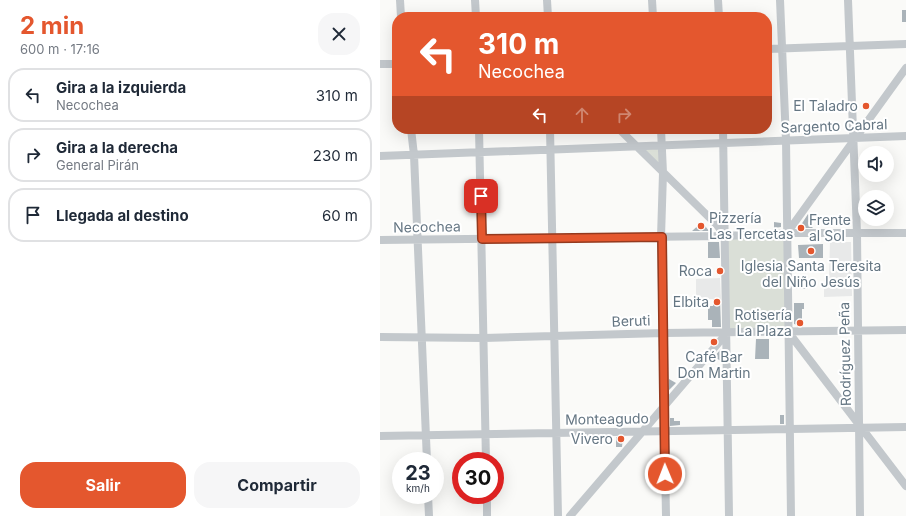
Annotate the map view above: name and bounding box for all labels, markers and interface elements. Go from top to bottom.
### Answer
text: 2 min [20,11,84,40]
button: close [318,13,360,55]
text: 310 m [478,27,559,61]
icon: left [412,28,464,80]
text: 600 m · 17:16 [20,41,100,57]
text: Necochea [478,61,565,82]
text: Gira a la izquierda [56,78,186,97]
icon: left [22,84,44,106]
text: 310 m [316,86,358,105]
text: Necochea [56,97,119,113]
place label: El Taladro [793,97,858,114]
marker: El Taladro [861,101,871,111]
icon: left [529,104,551,126]
icon: ahead [571,104,593,126]
icon: right [613,104,635,126]
street label: Sargento Cabral [780,115,888,136]
text: Gira a la derecha [56,138,178,157]
icon: right [22,144,44,166]
text: 230 m [313,146,358,165]
map controls [858,146,894,226]
button: sound [858,146,894,182]
text: General Pirán [56,157,139,173]
pin [464,179,498,213]
icon: arrive [470,185,492,207]
button: layers [858,190,894,226]
icon: arrive [22,204,44,226]
text: Llegada al destino [56,206,189,225]
text: 60 m [322,206,358,225]
place label: Pizzería Las Tercetas [709,209,793,242]
place label: Frente al Sol [809,211,851,244]
street label: Necochea [393,217,461,236]
marker: Pizzería Las Tercetas [696,221,706,231]
marker: Frente al Sol [796,223,806,233]
marker: Iglesia Santa Teresita del Niño Jesús [806,246,816,256]
place label: Iglesia Santa Teresita del Niño Jesús [741,257,881,290]
place label: Roca [679,262,712,279]
marker: Roca [715,266,725,276]
place label: Elbita [673,293,709,310]
marker: Elbita [712,297,722,307]
street label: Rodríguez Peña [835,302,854,406]
place label: Rotisería La Plaza [735,306,792,339]
street label: Beruti [611,311,651,330]
marker: Rotisería La Plaza [795,318,805,328]
marker: Café Bar Don Martin [709,337,719,347]
place label: Café Bar Don Martin [678,348,750,381]
street label: Monteagudo [565,409,649,428]
place label: Vivero [571,430,613,447]
marker: Vivero [616,434,626,444]
speed limit sign: 30 [452,452,504,504]
position arrow [644,453,686,495]
text: 23 [405,461,431,485]
button: Salir [20,462,186,508]
button: Compartir [194,462,360,508]
text: km/h [406,482,430,494]

